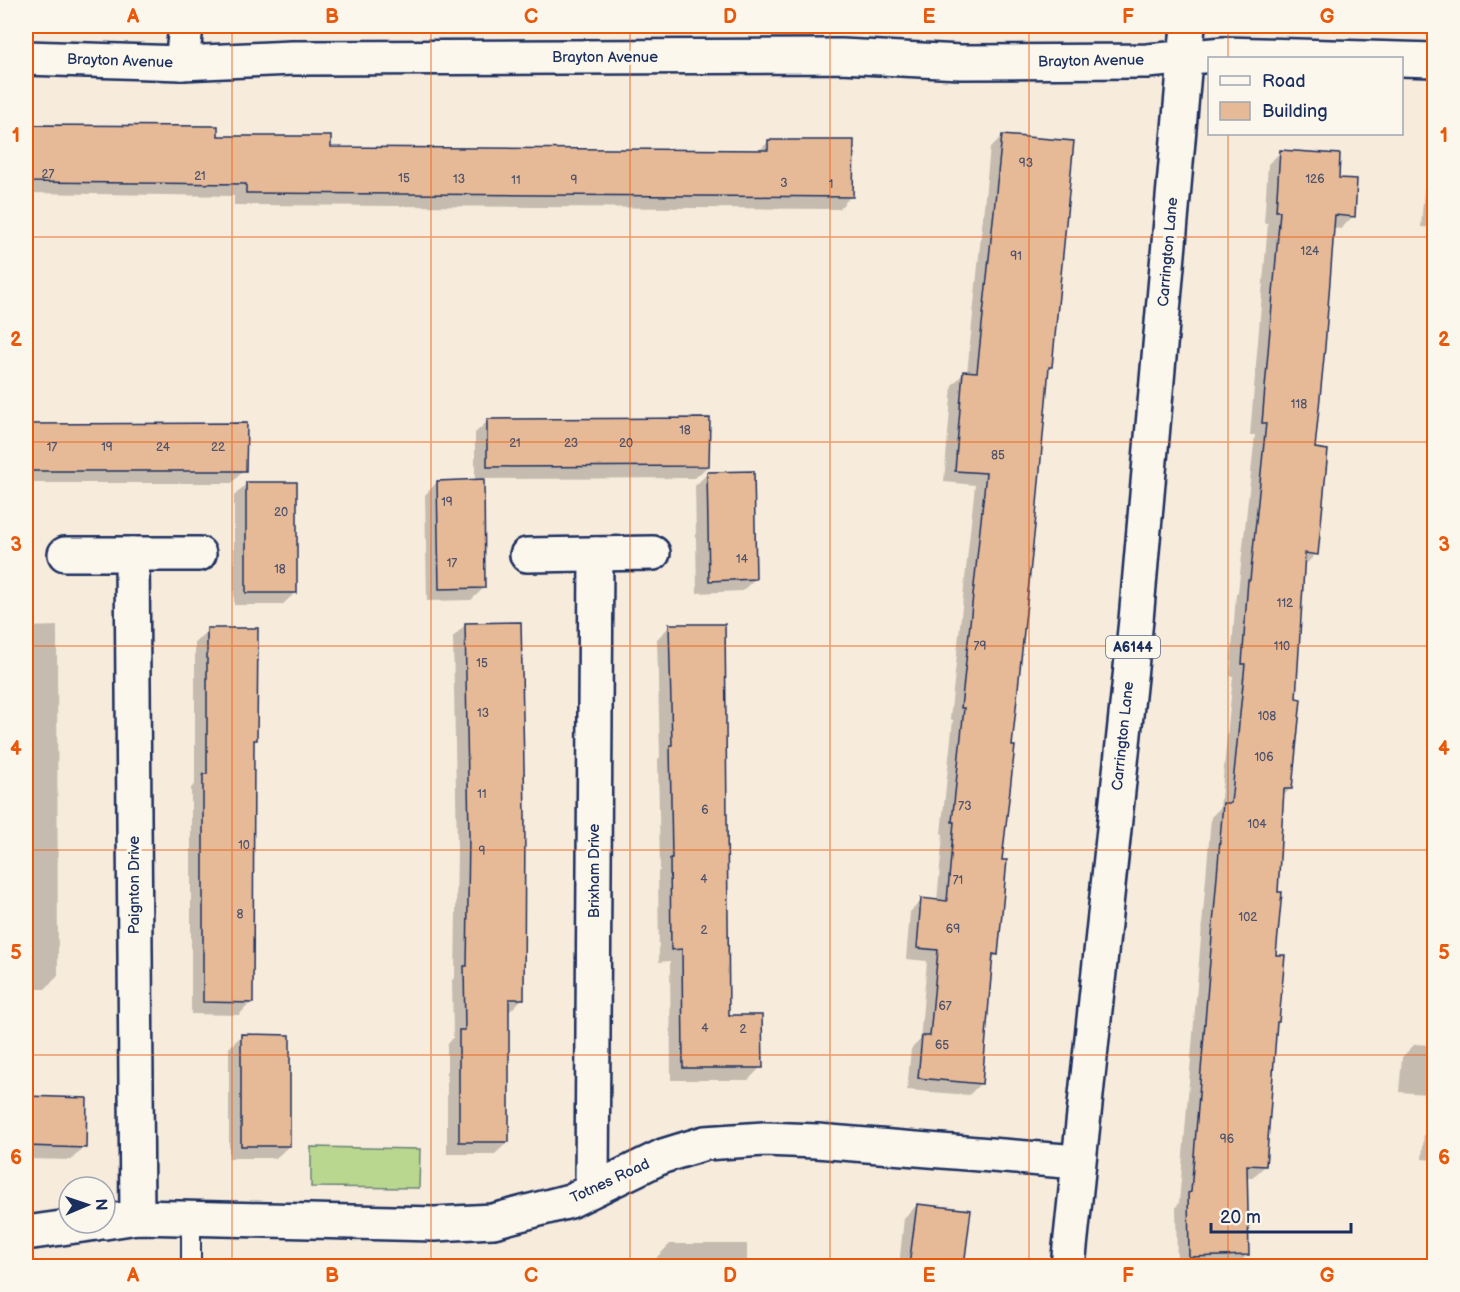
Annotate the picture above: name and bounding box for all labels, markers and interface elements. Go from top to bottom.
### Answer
text: A [126,5,140,29]
text: B [325,5,339,29]
text: C [524,5,538,29]
text: D [723,5,737,29]
text: E [923,5,936,29]
text: F [1122,5,1134,29]
text: G [1320,5,1335,29]
street label: Brayton Avenue [552,48,658,67]
street label: Brayton Avenue [67,50,173,72]
street label: Brayton Avenue [1038,51,1144,71]
legend [1208,57,1403,135]
text: Road [1262,71,1306,92]
text: Building [1262,101,1328,122]
text: 1 [12,124,20,148]
text: 1 [1440,124,1448,148]
house number: 93 [1019,156,1033,171]
house number: 27 [42,167,55,182]
house number: 21 [194,169,206,184]
house number: 15 [398,171,410,186]
house number: 13 [453,172,465,187]
house number: 126 [1305,172,1325,187]
house number: 11 [511,173,521,188]
house number: 9 [571,173,578,188]
house number: 3 [780,176,788,191]
house number: 1 [829,177,833,192]
street label: Carrington Lane [1154,196,1182,308]
house number: 124 [1301,244,1320,259]
house number: 91 [1010,249,1022,264]
text: 2 [10,328,22,352]
text: 2 [1438,328,1450,352]
house number: 118 [1291,397,1307,412]
house number: 18 [679,423,691,438]
house number: 21 [509,436,521,451]
house number: 23 [564,436,578,451]
house number: 20 [619,436,633,451]
house number: 17 [47,440,57,455]
house number: 19 [101,440,113,455]
house number: 24 [156,440,171,455]
house number: 22 [211,440,225,455]
house number: 85 [991,448,1005,463]
house number: 19 [441,495,453,510]
house number: 20 [274,505,288,520]
text: 3 [10,533,22,557]
text: 3 [1438,533,1450,557]
house number: 14 [736,552,749,567]
house number: 17 [447,556,457,571]
house number: 18 [274,562,286,577]
house number: 112 [1277,596,1293,611]
road number: A6144 [1106,636,1160,658]
house number: 79 [974,639,986,654]
house number: 110 [1274,639,1290,654]
house number: 15 [476,656,488,671]
street label: Carrington Lane [1108,680,1138,792]
house number: 13 [477,706,489,721]
house number: 108 [1258,709,1276,724]
text: 4 [10,737,22,761]
text: 4 [1438,737,1450,761]
house number: 106 [1254,750,1274,765]
house number: 11 [477,787,487,802]
house number: 73 [958,799,972,814]
house number: 6 [701,803,709,818]
house number: 104 [1247,817,1267,832]
street label: Brixham Drive [585,824,604,918]
street label: Paignton Drive [125,836,144,934]
house number: 10 [238,838,250,853]
house number: 9 [479,844,486,859]
house number: 4 [700,872,708,887]
house number: 71 [953,873,963,888]
house number: 8 [237,907,244,922]
house number: 102 [1239,910,1257,925]
house number: 69 [946,922,960,937]
house number: 2 [700,923,708,938]
text: 5 [10,941,22,965]
text: 5 [1438,941,1450,965]
house number: 67 [938,999,952,1014]
house number: 4 [701,1021,709,1036]
house number: 2 [739,1022,747,1037]
house number: 65 [935,1038,949,1053]
house number: 96 [1220,1132,1234,1147]
text: 6 [10,1146,22,1170]
text: 6 [1438,1146,1450,1170]
street label: Totnes Road [567,1154,653,1208]
north arrow [57,1175,117,1235]
scale bar [1211,1196,1350,1234]
text: N [91,1198,110,1211]
text: 20 m [1220,1207,1261,1228]
text: A [126,1264,140,1288]
text: B [325,1264,339,1288]
text: C [524,1264,538,1288]
text: D [723,1264,737,1288]
text: E [923,1264,936,1288]
text: F [1122,1264,1134,1288]
text: G [1320,1264,1335,1288]

